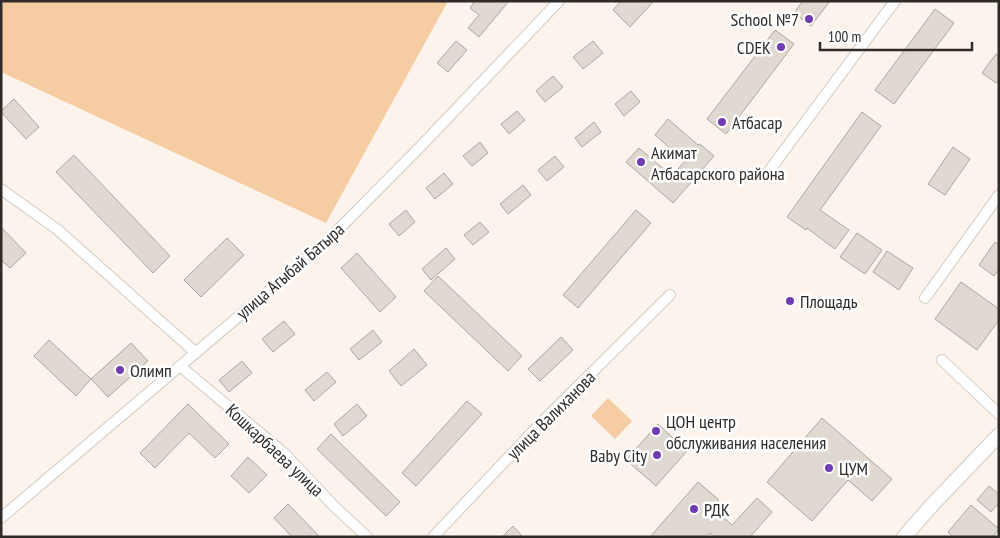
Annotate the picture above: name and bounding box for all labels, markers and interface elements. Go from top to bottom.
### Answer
place label: School №7 [730,8,799,31]
marker: School №7 [803,13,815,25]
scale bar [820,20,972,52]
text: 100 m [828,27,861,46]
place label: CDEK [737,36,771,59]
marker: CDEK [775,41,787,53]
place label: Атбасар [732,111,782,134]
marker: Атбасар [716,116,728,128]
place label: Акимат Атбасарского района [651,141,785,185]
marker: Акимат Атбасарского района [635,156,647,168]
street label: улица Агыбай Батыра [231,218,349,324]
place label: Площадь [800,290,858,313]
marker: Площадь [784,295,796,307]
place label: Олимп [130,359,172,382]
marker: Олимп [114,364,126,376]
street label: улица Валиханова [502,366,600,464]
street label: Кошкарбаева улица [221,399,329,501]
place label: ЦОН центр обслуживания населения [666,410,826,454]
marker: ЦОН центр обслуживания населения [650,425,662,437]
place label: Baby City [590,444,647,467]
marker: Baby City [651,449,663,461]
place label: ЦУМ [839,457,868,480]
marker: ЦУМ [823,462,835,474]
place label: РДК [704,498,730,521]
marker: РДК [688,503,700,515]

